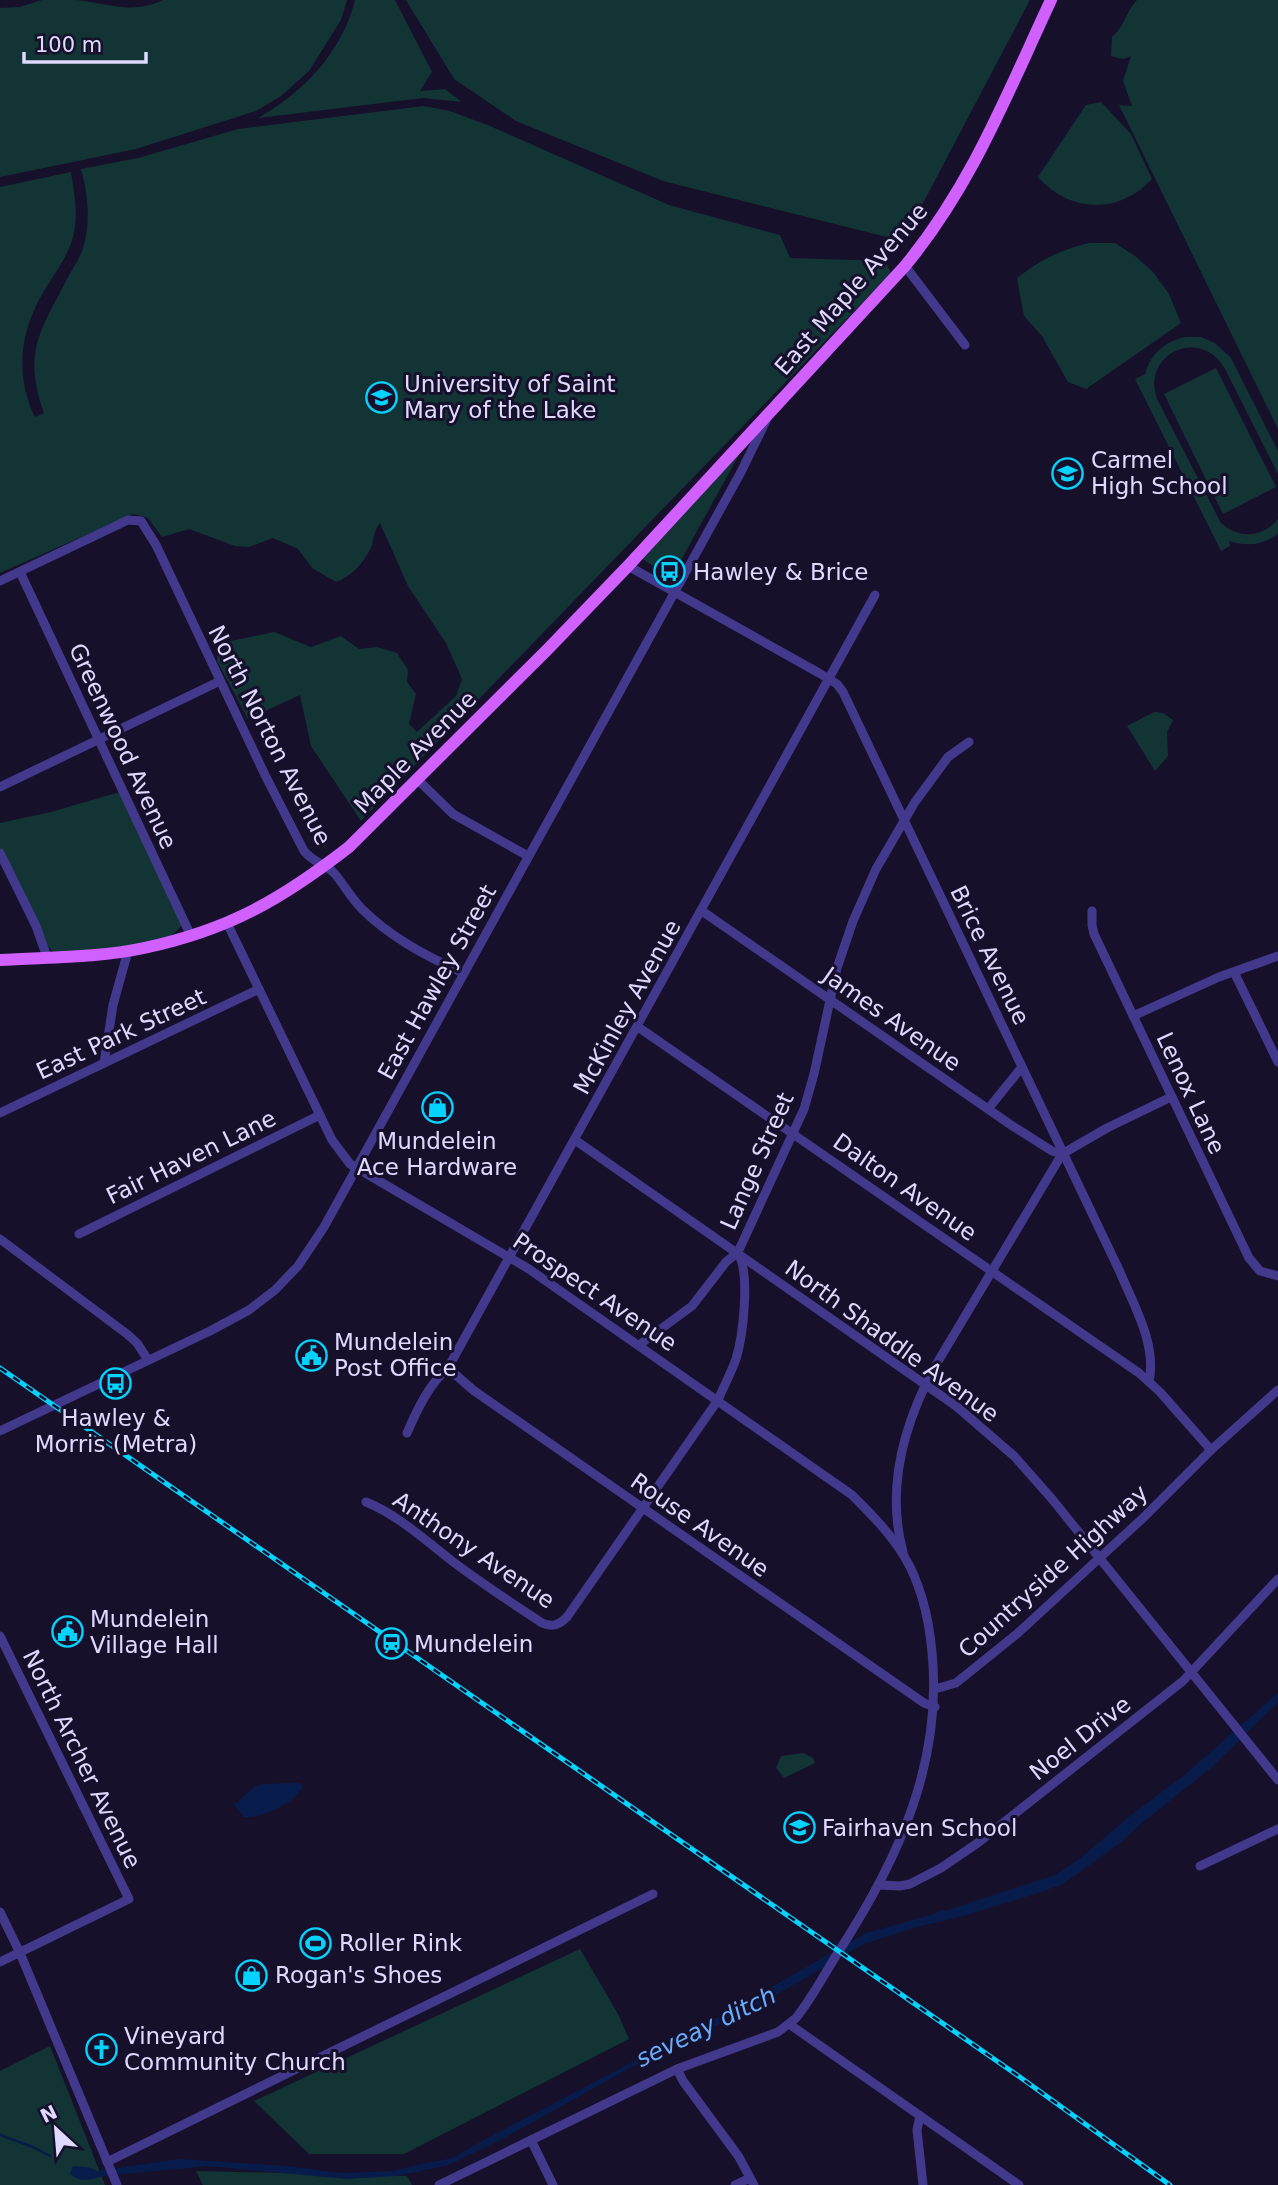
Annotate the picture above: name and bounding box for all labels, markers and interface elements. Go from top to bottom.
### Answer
scale bar [24,21,147,65]
text: 100 m [35,33,102,57]
street label: East Maple Avenue [769,198,933,380]
place label: University of Saint Mary of the Lake [404,371,616,423]
school or university icon: University of Saint Mary of the Lake [364,380,398,414]
place label: Carmel High School [1091,447,1228,499]
school or university icon: Carmel High School [1051,456,1085,490]
bus stop icon: Hawley & Brice [653,555,687,589]
place label: Hawley & Brice [693,559,868,585]
street label: North Norton Avenue [203,621,337,849]
street label: Greenwood Avenue [64,639,182,853]
street label: Maple Avenue [349,686,481,818]
street label: East Hawley Street [373,880,501,1084]
street label: Brice Avenue [945,881,1035,1029]
street label: McKinley Avenue [568,915,686,1099]
street label: James Avenue [816,961,966,1076]
street label: East Park Street [32,983,210,1085]
street label: Lenox Lane [1152,1028,1230,1158]
street label: Lange Street [715,1088,799,1234]
shop icon: Mundelein Ace Hardware [420,1090,454,1124]
street label: Fair Haven Lane [102,1105,280,1209]
place label: Mundelein Ace Hardware [357,1128,517,1180]
street label: Dalton Avenue [828,1128,982,1246]
street label: Prospect Avenue [508,1228,682,1356]
street label: North Shaddle Avenue [780,1255,1004,1427]
place label: Mundelein Post Office [334,1329,457,1381]
public building icon: Mundelein Post Office [294,1338,328,1372]
bus stop icon: Hawley & Morris (Metra) [99,1367,133,1401]
place label: Hawley & Morris (Metra) [35,1405,197,1457]
street label: Rouse Avenue [626,1468,774,1582]
street label: Countryside Highway [953,1479,1153,1663]
street label: Anthony Avenue [388,1486,560,1614]
place label: Mundelein Village Hall [90,1606,219,1658]
public building icon: Mundelein Village Hall [50,1615,84,1649]
station icon: Mundelein [374,1627,408,1661]
place label: Mundelein [414,1631,533,1657]
street label: North Archer Avenue [18,1645,146,1873]
street label: Noel Drive [1025,1691,1135,1785]
school or university icon: Fairhaven School [782,1811,816,1845]
place label: Fairhaven School [822,1815,1017,1841]
sports icon: Roller Rink [299,1926,333,1960]
place label: Roller Rink [339,1930,463,1956]
shop icon: Rogan's Shoes [235,1958,269,1992]
place label: Rogan's Shoes [275,1962,442,1988]
water label: seveay ditch [631,1981,781,2073]
place label: Vineyard Community Church [124,2023,346,2075]
church icon: Vineyard Community Church [84,2032,118,2066]
north arrow [21,2094,91,2164]
text: N [37,2100,61,2127]

